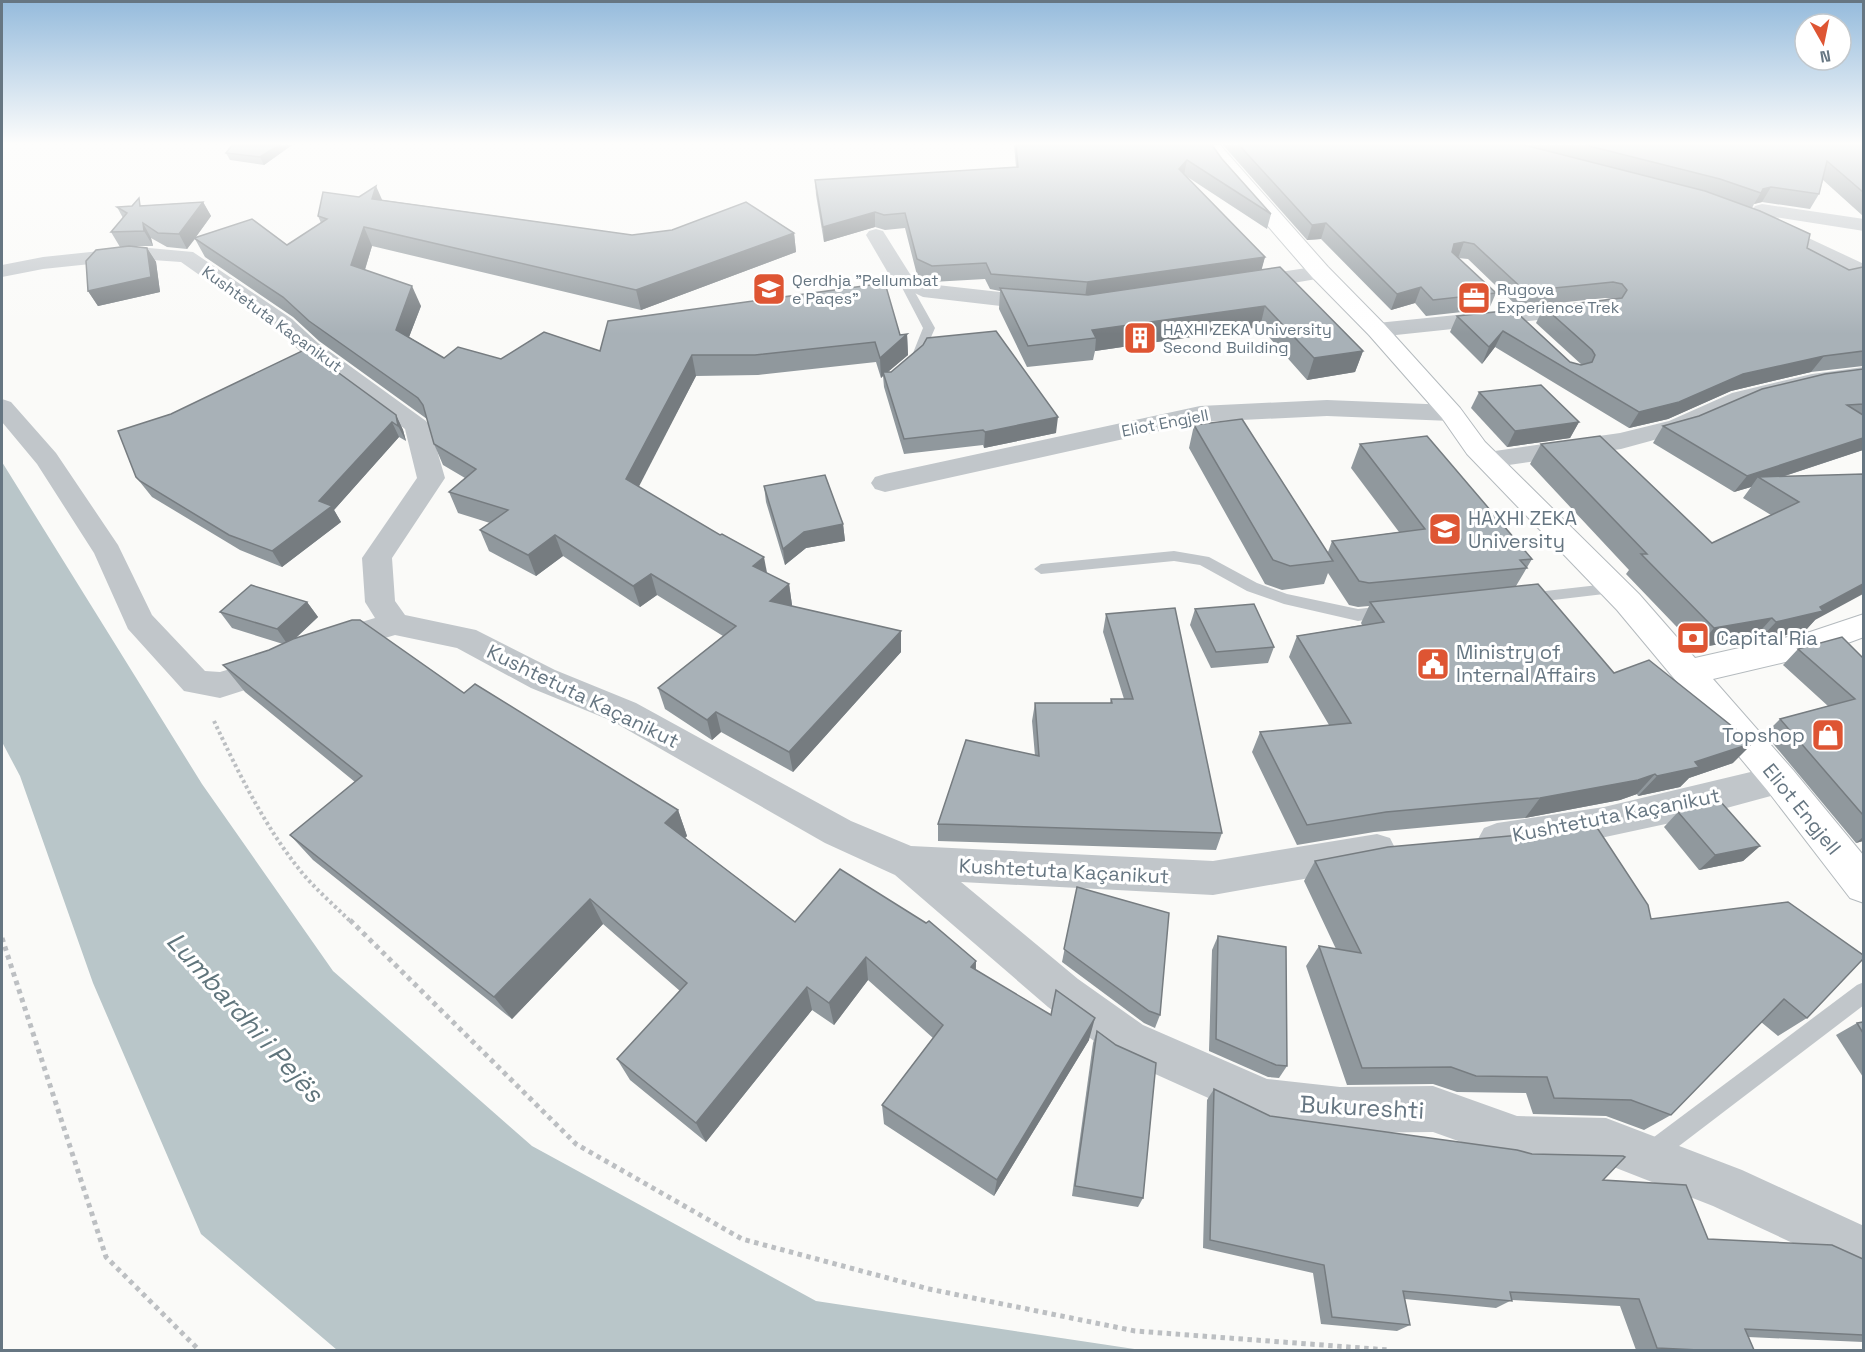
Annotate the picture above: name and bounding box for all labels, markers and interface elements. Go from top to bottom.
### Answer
north arrow [1793,12,1853,72]
text: N [1818,45,1832,68]
street label: Kushtetuta Kaçanikut [198,261,346,377]
place label: Qerdhja "Pellumbat e Paqes" [792,270,939,309]
school or university icon: Qerdhja "Pellumbat e Paqes" [751,271,787,307]
place label: Rugova Experience Trek [1497,279,1620,318]
office icon: Rugova Experience Trek [1456,280,1492,316]
place label: HAXHI ZEKA University Second Building [1163,319,1332,358]
building icon: HAXHI ZEKA University Second Building [1122,320,1158,356]
street label: Eliot Engjell [1120,404,1210,442]
place label: HAXHI ZEKA University [1468,505,1578,554]
school or university icon: HAXHI ZEKA University [1427,511,1463,547]
bank icon: Capital Ria [1675,620,1711,656]
place label: Capital Ria [1716,625,1818,651]
street label: Kushtetuta Kaçanikut [483,638,683,754]
place label: Ministry of Internal Affairs [1456,639,1596,688]
public building icon: Ministry of Internal Affairs [1415,646,1451,682]
shop icon: Topshop [1810,717,1846,753]
place label: Topshop [1722,722,1805,748]
street label: Eliot Engjell [1757,758,1847,860]
street label: Kushtetuta Kaçanikut [1510,782,1722,848]
street label: Kushtetuta Kaçanikut [958,853,1170,889]
water label: Lumbardhi i Pejës [159,925,332,1110]
street label: Bukureshti [1299,1088,1425,1126]

